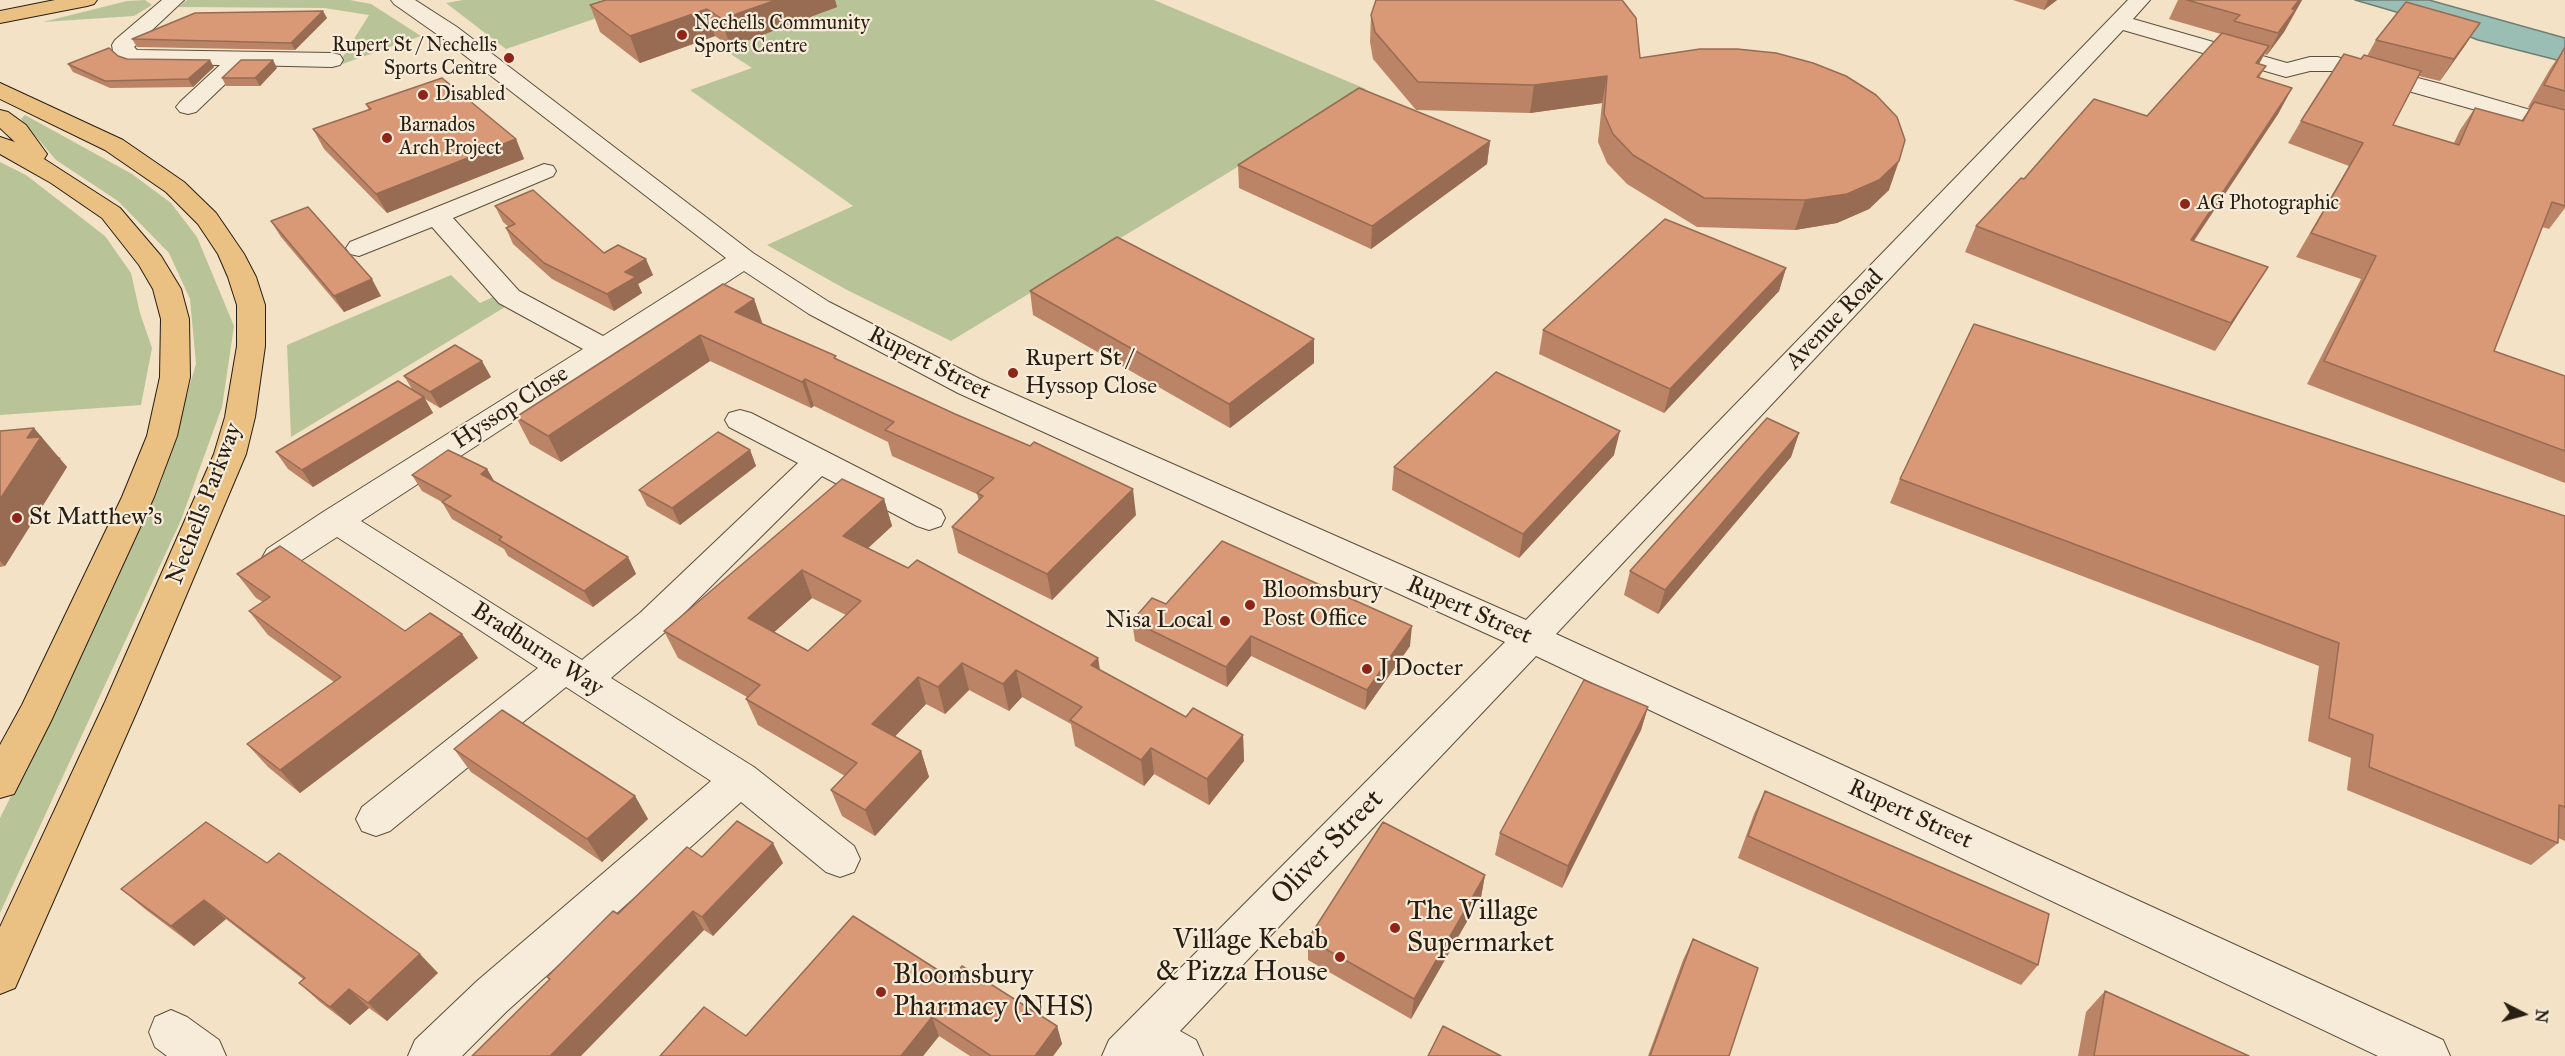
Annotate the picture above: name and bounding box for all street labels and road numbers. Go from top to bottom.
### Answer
street label: Avenue Road [1780,264,1890,376]
street label: Rupert Street [863,321,995,407]
street label: Hyssop Close [448,360,574,456]
street label: Nechells Parkway [161,419,249,589]
street label: Rupert Street [1402,571,1536,651]
street label: Bradburne Way [466,597,608,703]
street label: Rupert Street [1843,774,1977,856]
street label: Oliver Street [1265,783,1391,913]

